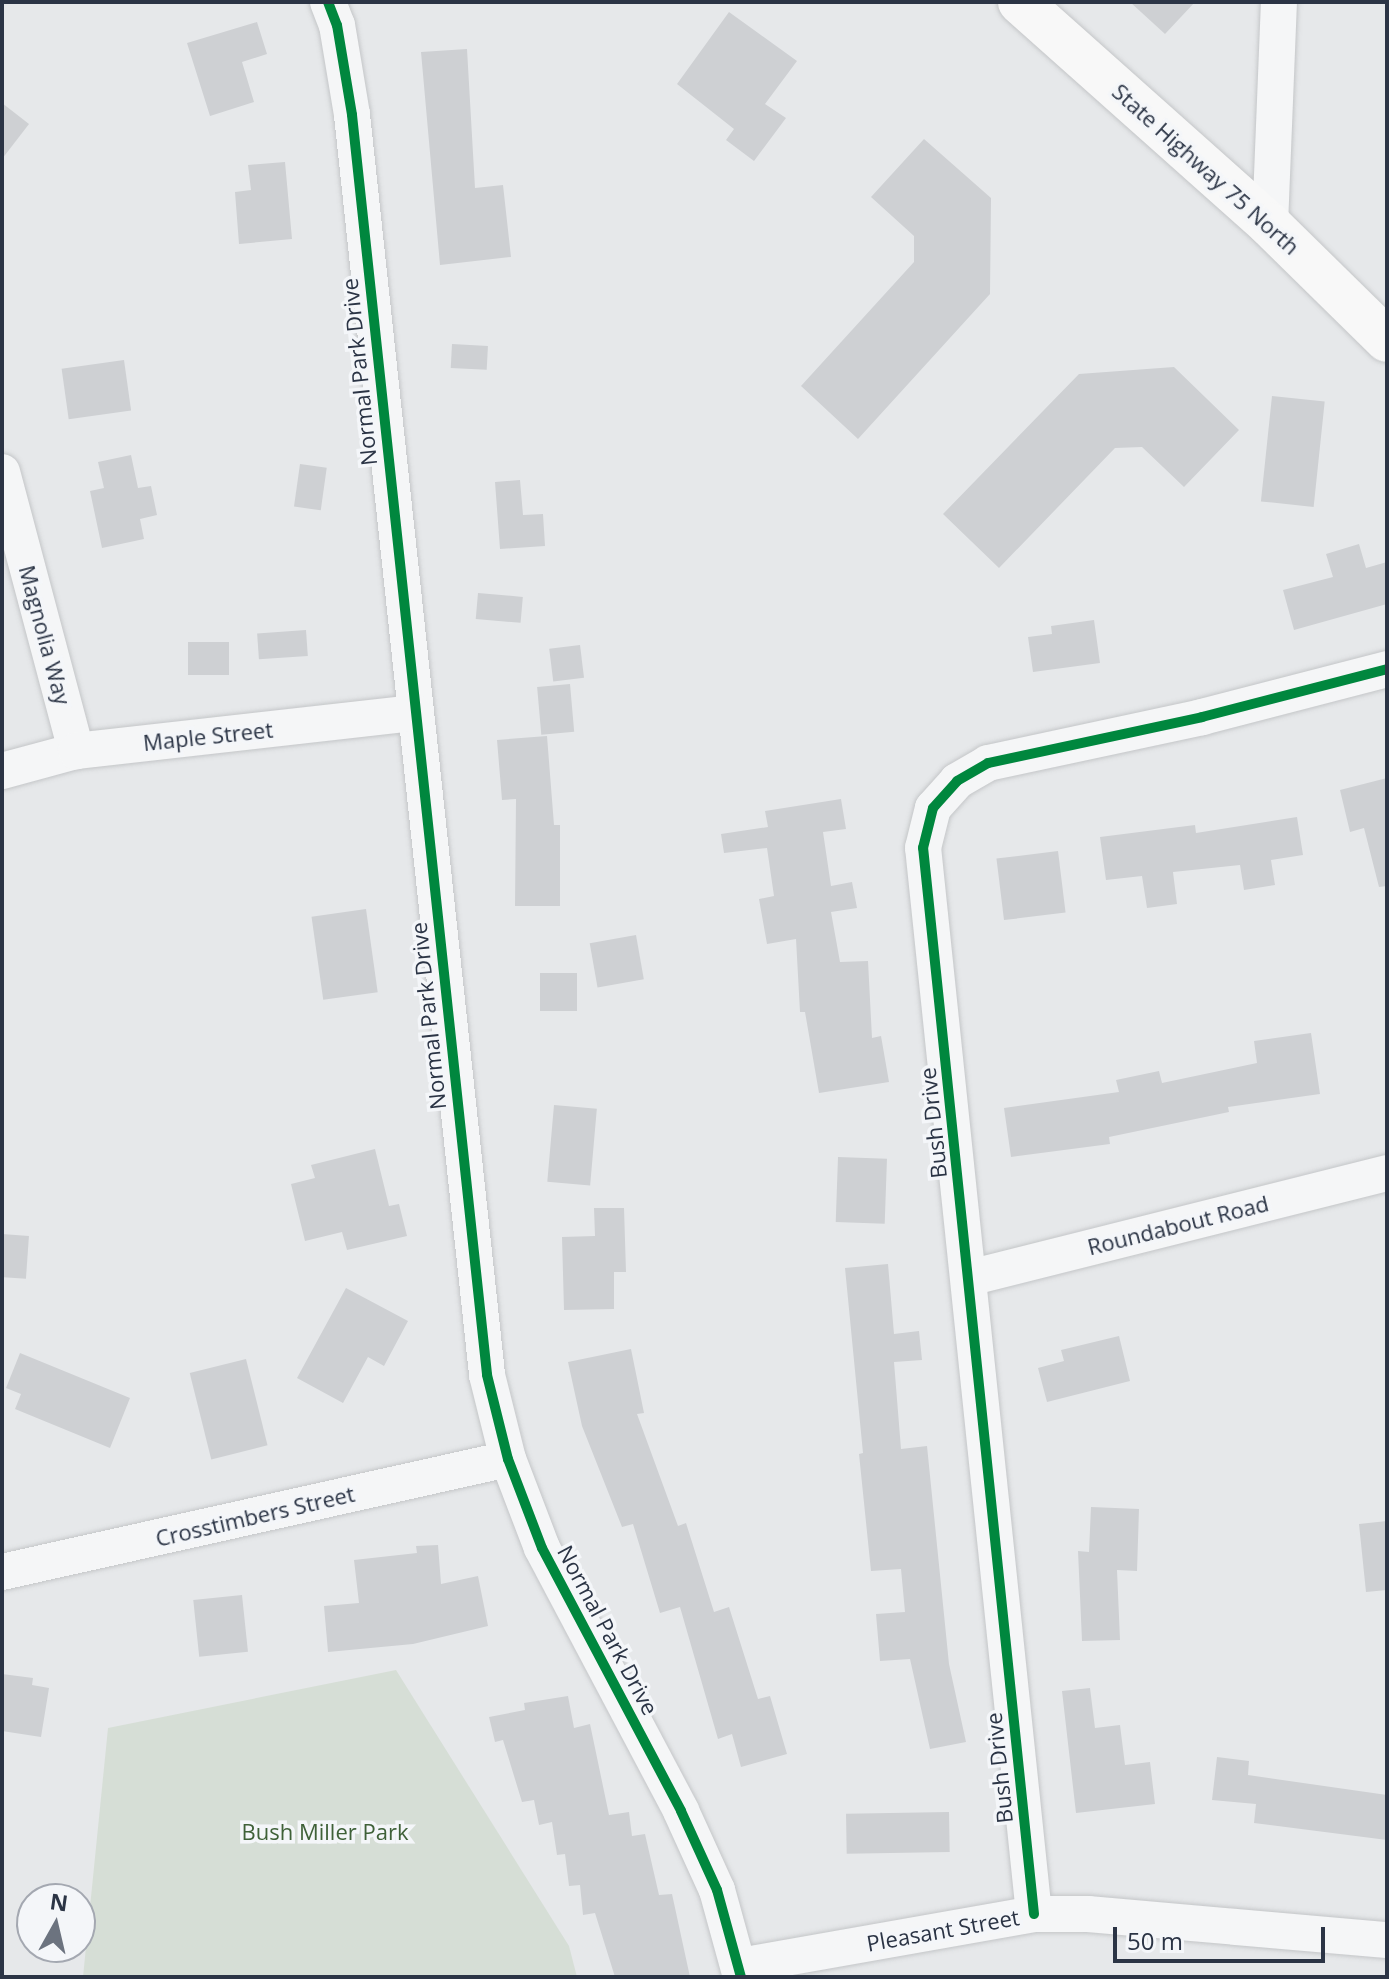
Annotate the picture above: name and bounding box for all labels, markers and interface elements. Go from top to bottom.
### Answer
street label: State Highway 75 North [1107,78,1305,260]
street label: Normal Park Drive [336,277,382,467]
street label: Magnolia Way [14,562,76,708]
street label: Maple Street [142,716,274,756]
street label: Normal Park Drive [405,921,451,1111]
street label: Bush Drive [914,1066,952,1180]
street label: Roundabout Road [1085,1190,1271,1260]
street label: Crosstimbers Street [153,1480,357,1552]
street label: Normal Park Drive [552,1541,664,1719]
street label: Bush Drive [980,1711,1018,1825]
park label: Bush Miller Park [242,1819,408,1845]
north arrow [16,1883,96,1963]
text: N [48,1885,70,1917]
street label: Pleasant Street [865,1904,1021,1956]
scale bar [1117,1911,1329,1961]
text: 50 m [1127,1924,1183,1957]

